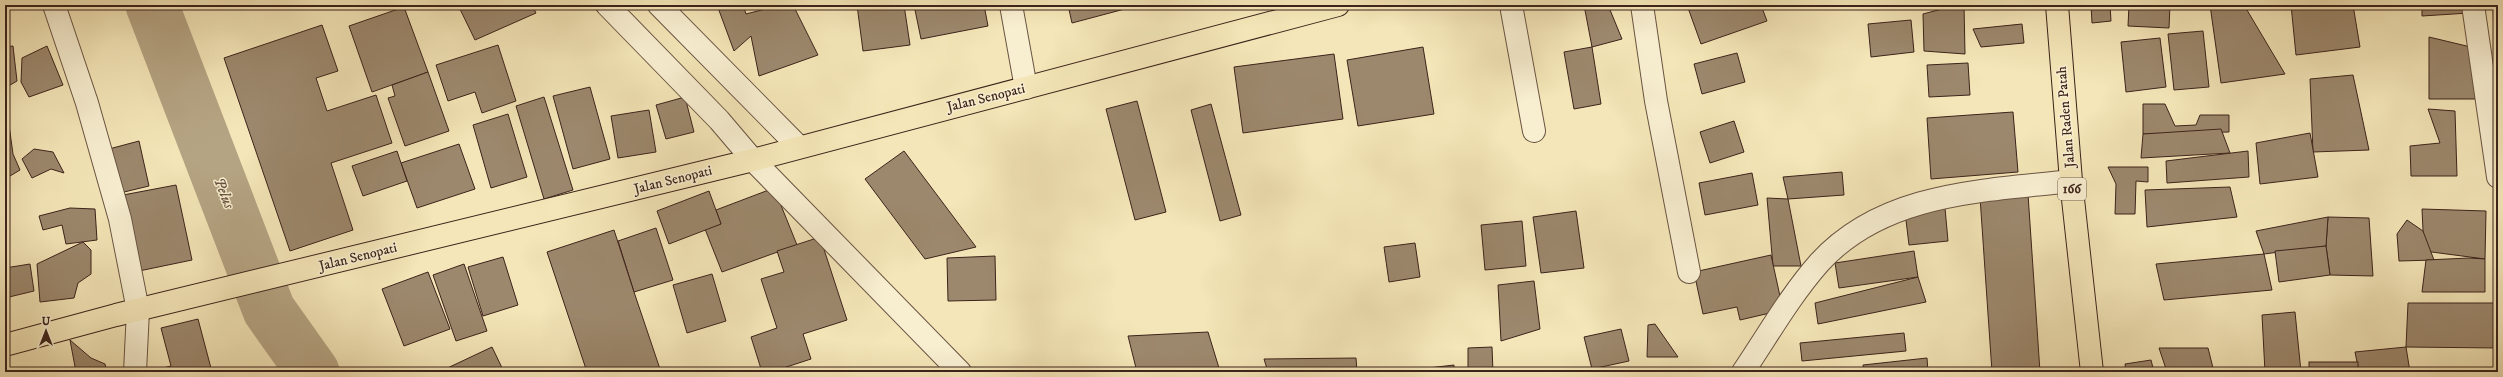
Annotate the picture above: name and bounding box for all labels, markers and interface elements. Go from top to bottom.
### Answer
street label: Jalan Raden Patah [2053,65,2080,171]
street label: Jalan Senopati [943,79,1027,117]
street label: Jalan Senopati [630,161,714,199]
water label: Pelus [209,175,239,212]
road number: 166 [2058,178,2086,200]
street label: Jalan Senopati [315,238,399,276]
north arrow [26,311,66,351]
text: U [42,315,51,329]

